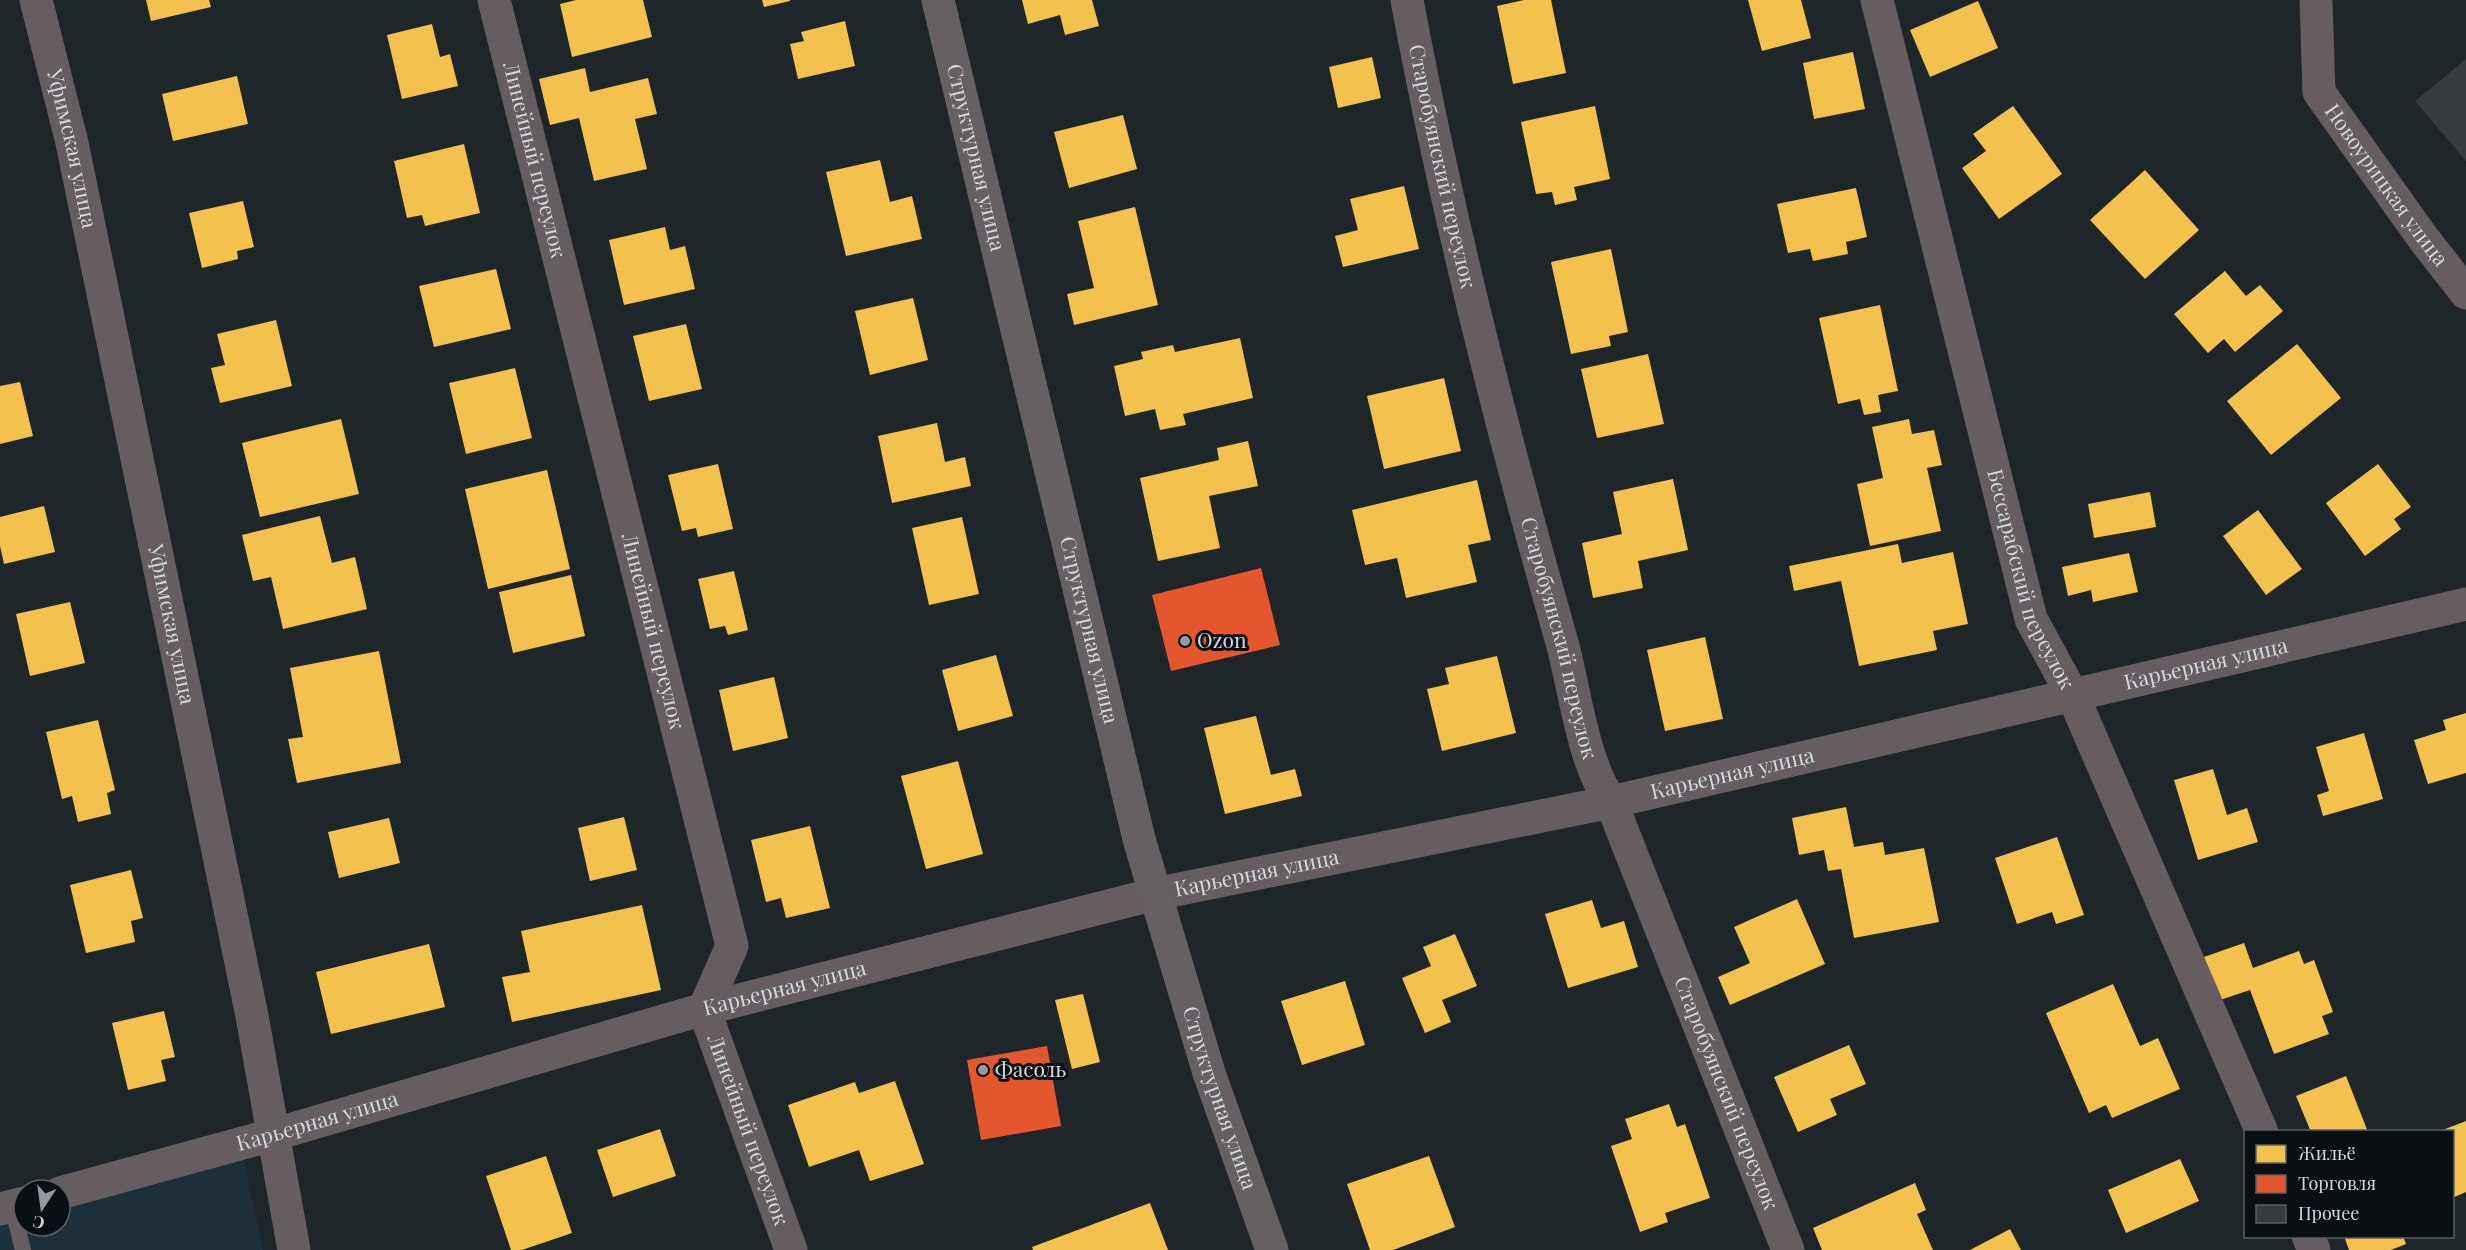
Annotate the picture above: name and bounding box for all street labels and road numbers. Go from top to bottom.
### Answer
street label: Старобуянский переулок [1404,42,1484,291]
street label: Линейный переулок [498,58,574,261]
street label: Структурная улица [942,61,1014,254]
street label: Уфимская улица [42,65,105,231]
street label: Новоурицкая улица [2320,97,2456,272]
street label: Бессарабский переулок [1982,466,2082,693]
street label: Старобуянский переулок [1516,513,1605,762]
street label: Линейный переулок [616,529,693,732]
street label: Структурная улица [1055,533,1127,727]
street label: Уфимская улица [143,541,203,707]
street label: Карьерная улица [2121,630,2291,695]
street label: Карьерная улица [1647,739,1817,804]
street label: Карьерная улица [1172,841,1342,902]
street label: Карьерная улица [700,952,869,1021]
street label: Старобуянский переулок [1669,971,1787,1213]
street label: Структурная улица [1178,1002,1265,1193]
street label: Линейный переулок [702,1029,797,1229]
street label: Карьерная улица [233,1083,401,1156]

